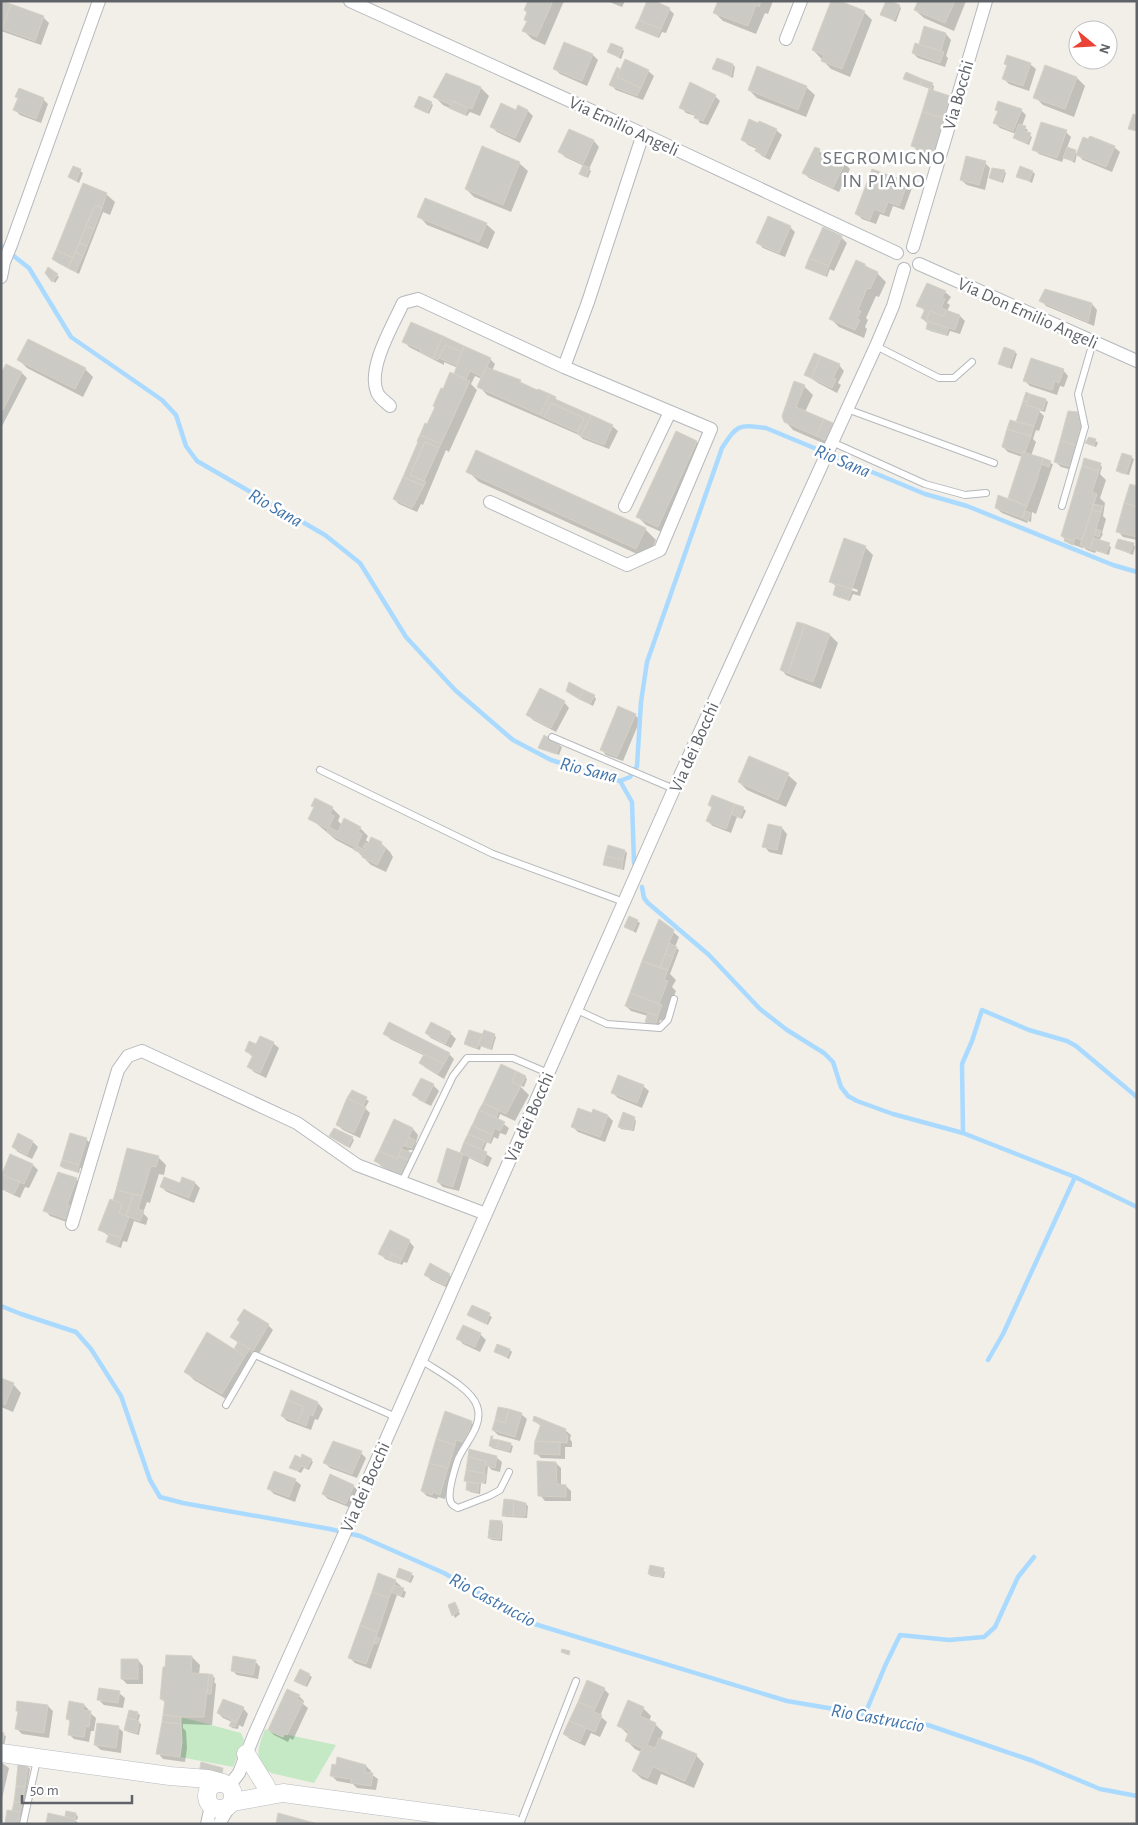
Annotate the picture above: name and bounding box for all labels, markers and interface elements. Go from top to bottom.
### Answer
north arrow [1068,20,1118,70]
text: N [1096,42,1113,56]
street label: Via Bocchi [940,58,977,132]
street label: Via Emilio Angeli [566,94,681,160]
district label: SEGROMIGNO IN PIANO [822,148,946,191]
street label: Via Don Emilio Angeli [955,275,1100,353]
water label: Rio Sana [812,441,873,482]
water label: Rio Sana [245,485,305,531]
street label: Via dei Bocchi [667,700,723,795]
water label: Rio Sana [558,754,619,787]
street label: Via dei Bocchi [502,1070,558,1165]
street label: Via dei Bocchi [338,1440,394,1535]
water label: Rio Castruccio [446,1570,539,1631]
water label: Rio Castruccio [830,1701,926,1736]
scale bar [22,1772,132,1804]
text: 50 m [30,1783,59,1798]

